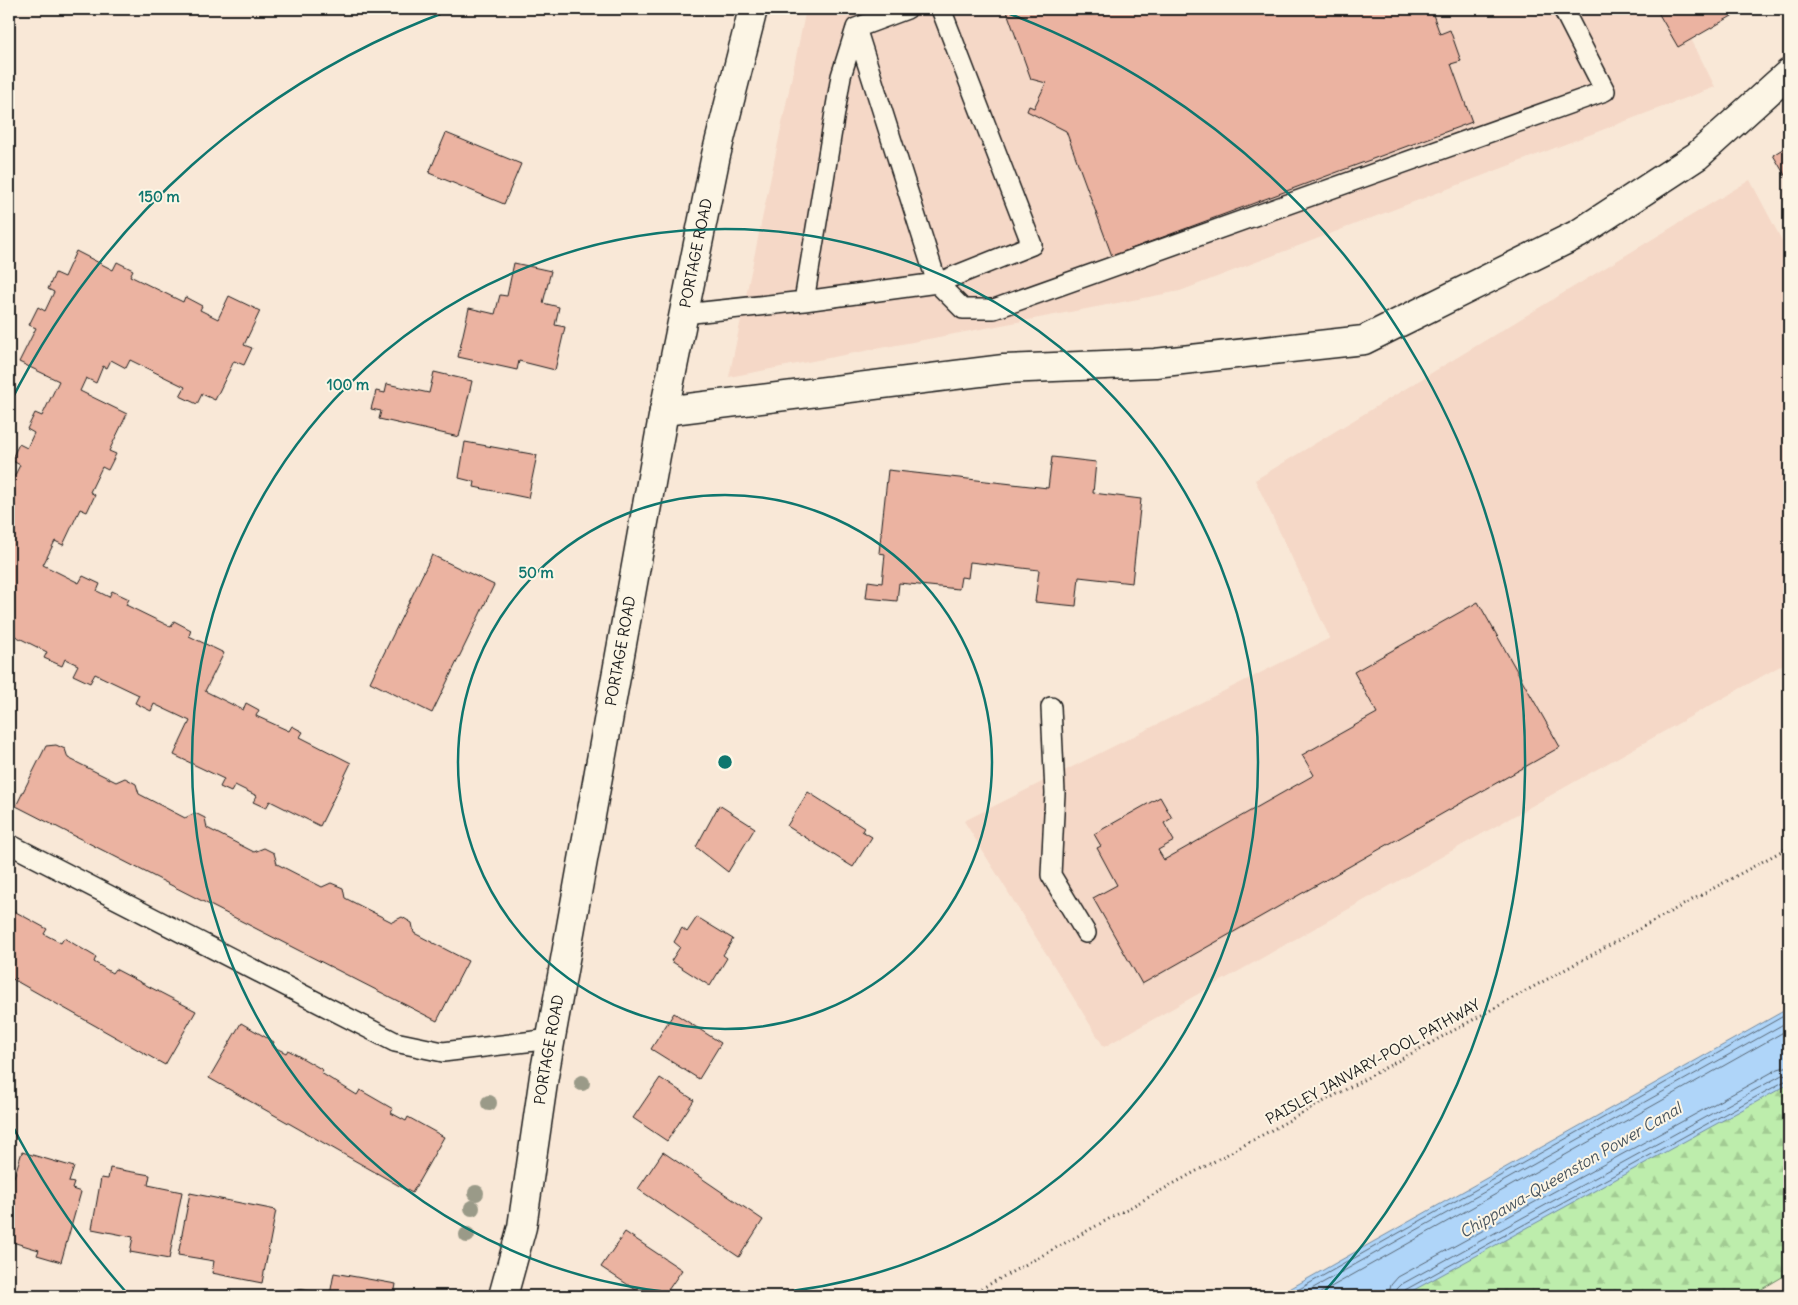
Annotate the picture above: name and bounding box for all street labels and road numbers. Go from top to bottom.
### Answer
street label: PORTAGE ROAD [675,197,716,309]
street label: PORTAGE ROAD [601,594,639,707]
street label: PORTAGE ROAD [530,993,568,1106]
street label: PAISLEY JANVARY-POOL PATHWAY [1262,994,1484,1129]

